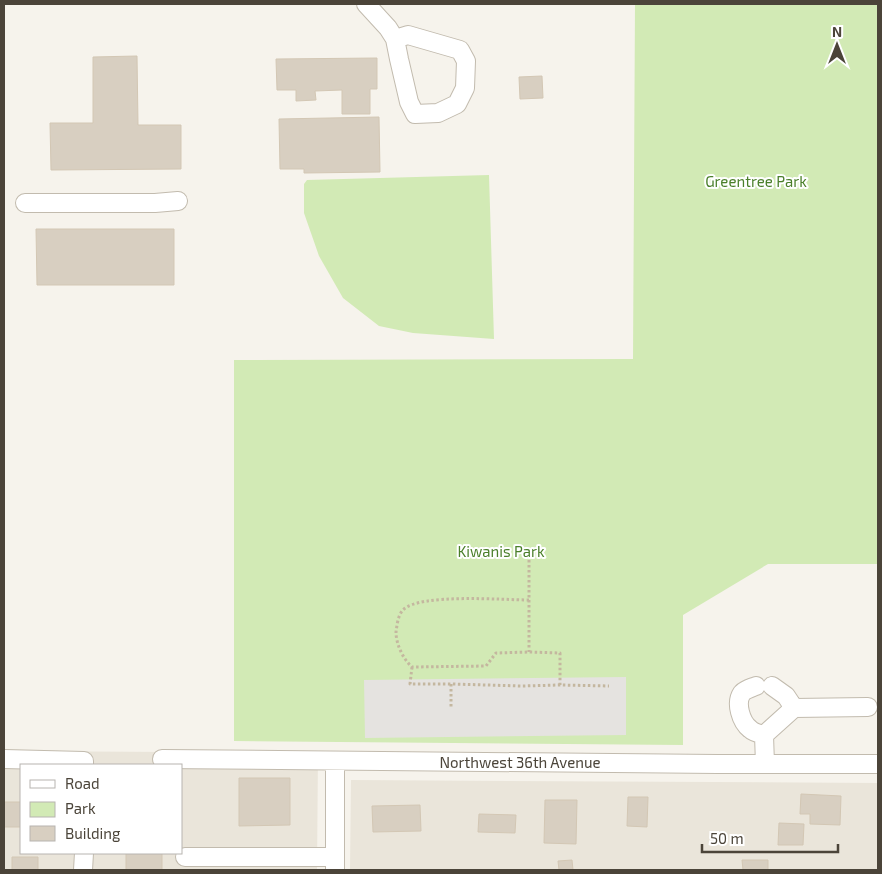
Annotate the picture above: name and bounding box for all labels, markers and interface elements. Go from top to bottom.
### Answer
north arrow [812,20,862,70]
text: N [832,23,842,40]
park label: Greentree Park [705,172,807,190]
park label: Kiwanis Park [457,542,545,560]
street label: Northwest 36th Avenue [439,753,601,771]
legend [20,764,182,854]
text: Road [65,774,100,792]
text: Park [65,799,96,817]
scale bar [702,822,838,854]
text: Building [65,824,121,842]
text: 50 m [710,829,744,847]

